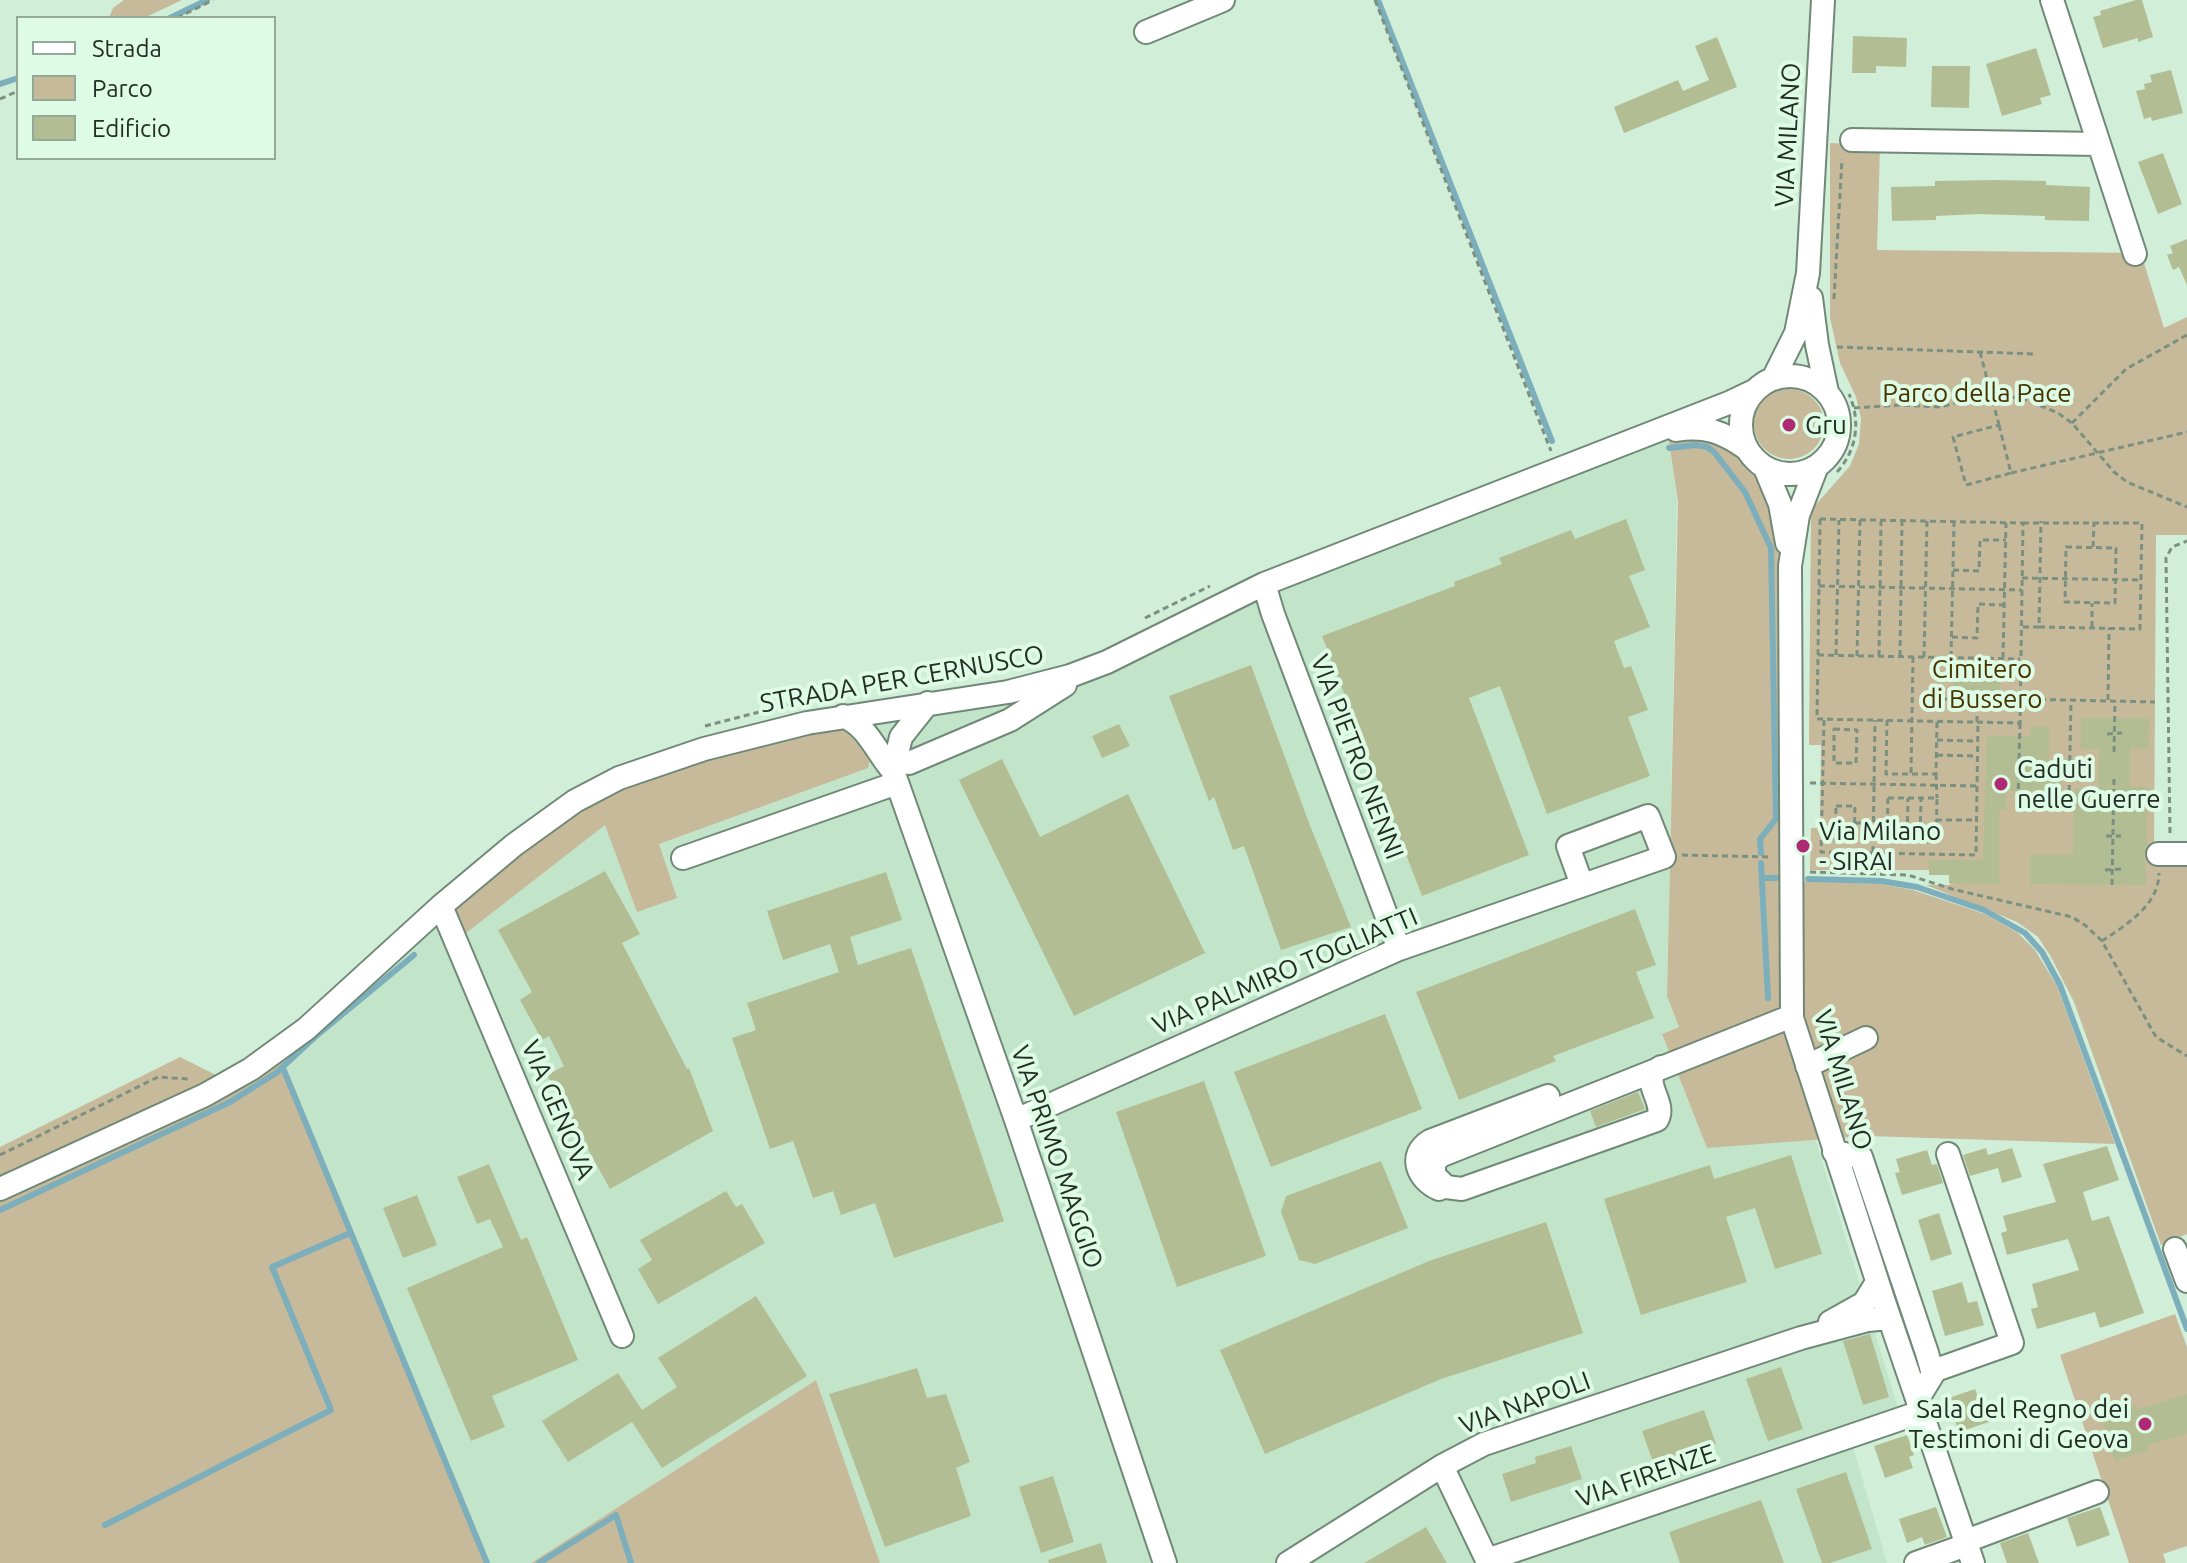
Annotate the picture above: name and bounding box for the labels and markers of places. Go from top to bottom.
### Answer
place label: Gru [1805,409,1847,441]
marker: Gru [1780,416,1798,434]
place label: Caduti nelle Guerre [2017,753,2161,814]
marker: Caduti nelle Guerre [1992,775,2010,793]
place label: Via Milano - SIRAI [1819,815,1941,876]
marker: Via Milano - SIRAI [1794,837,1812,855]
place label: Sala del Regno dei Testimoni di Geova [1909,1393,2129,1454]
marker: Sala del Regno dei Testimoni di Geova [2136,1415,2154,1433]

